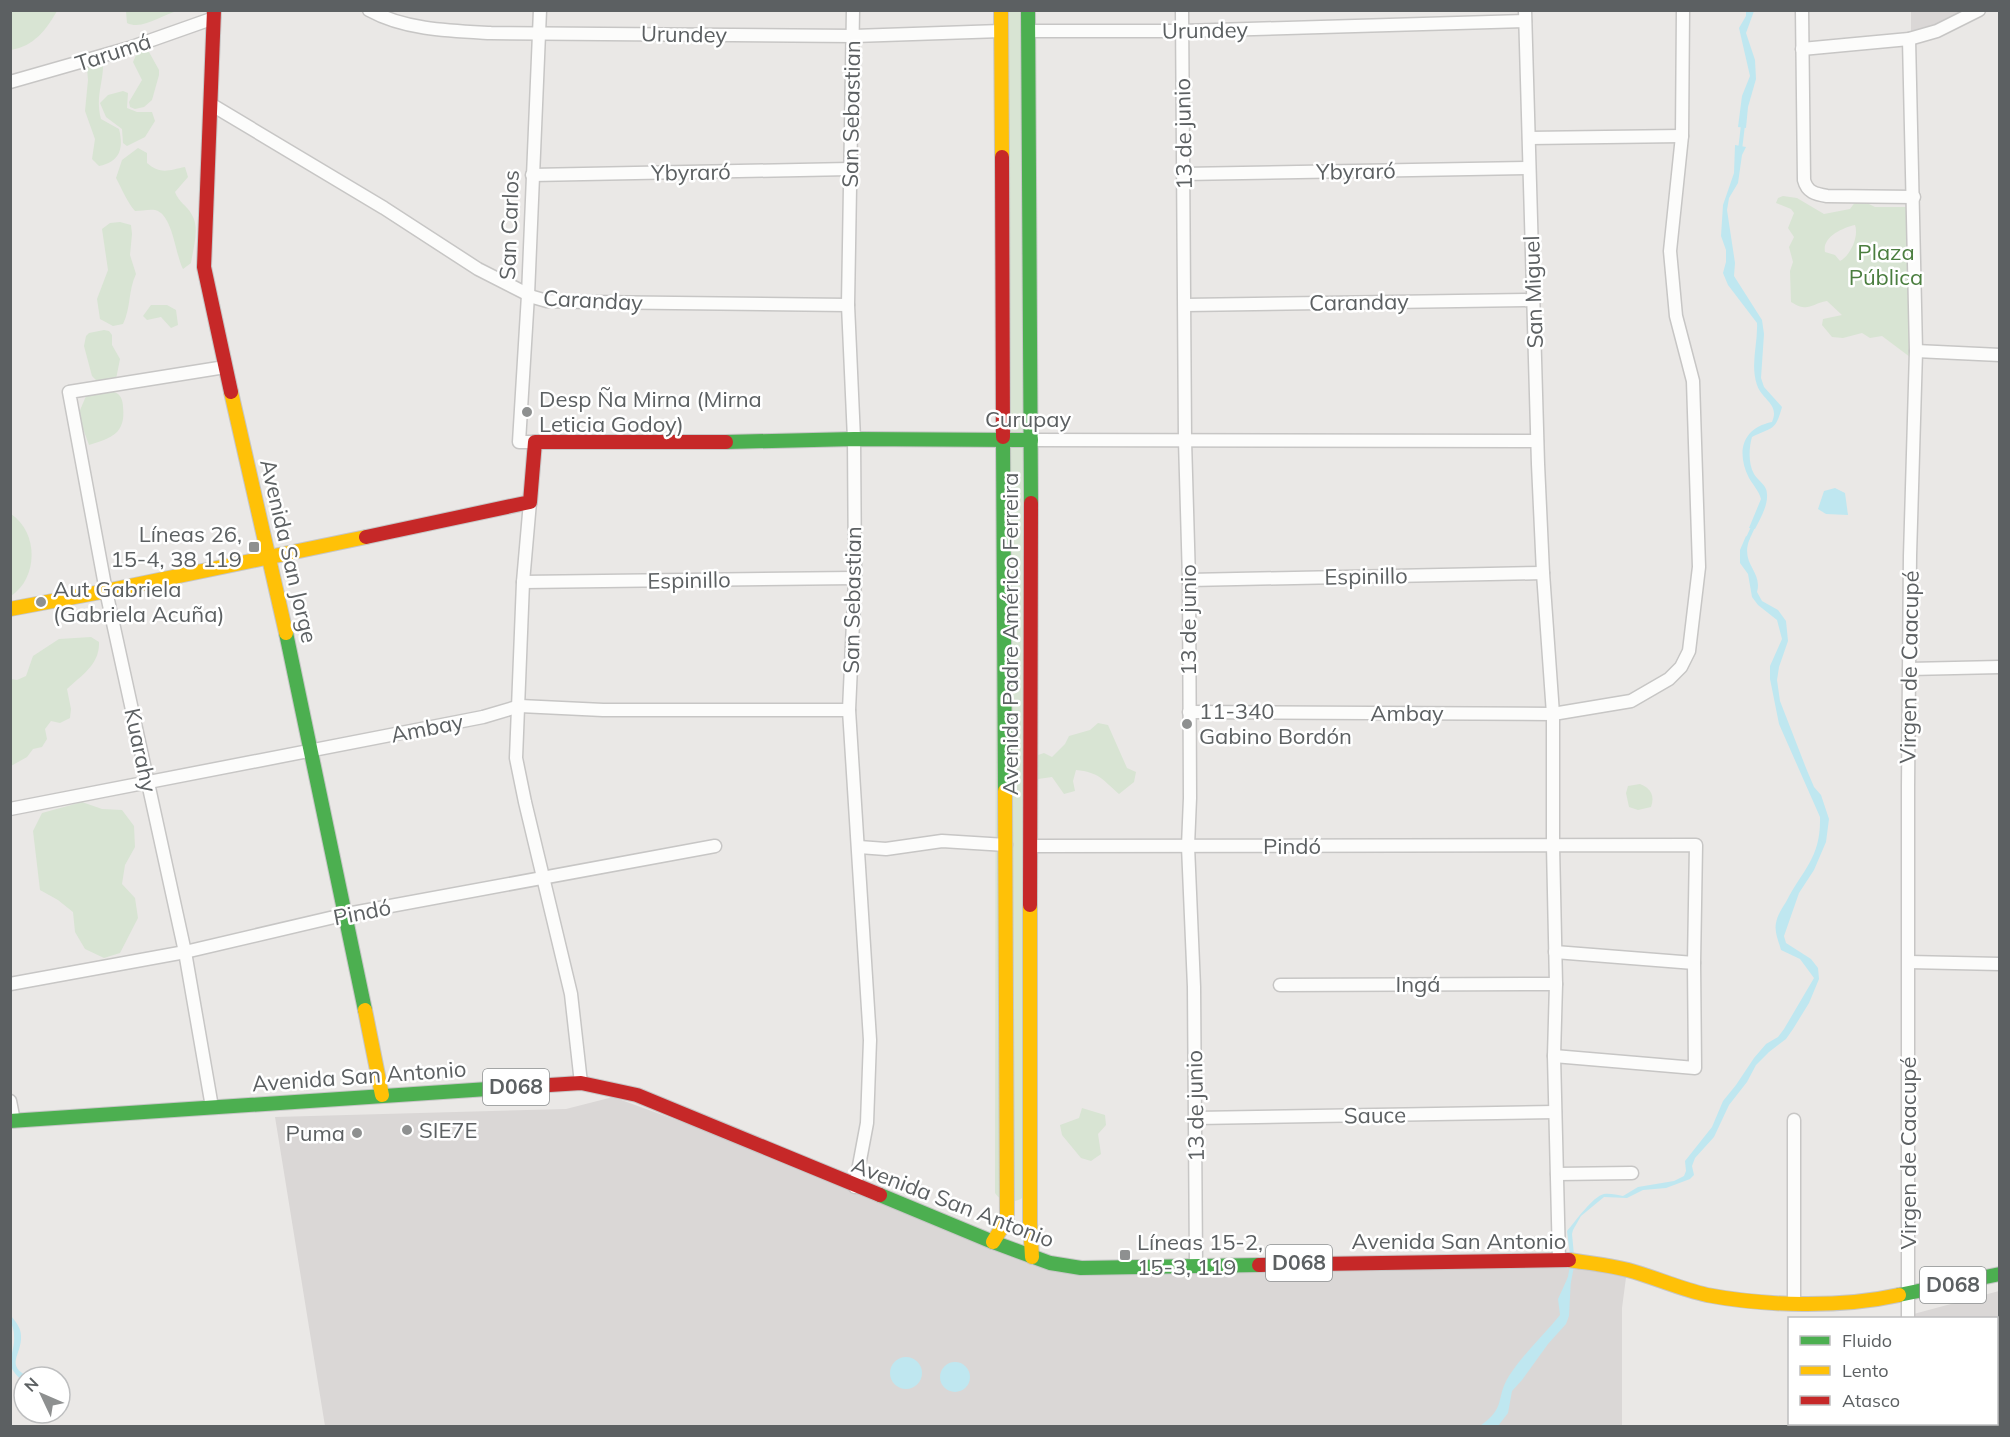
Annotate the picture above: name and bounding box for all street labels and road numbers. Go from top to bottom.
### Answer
street label: Urundey [1162,15,1249,45]
street label: Urundey [641,19,728,49]
street label: Tarumá [72,27,154,77]
street label: San Sebastian [836,40,866,188]
street label: 13 de junio [1168,78,1198,190]
street label: Ybyraró [1315,156,1396,186]
street label: Ybyraró [650,157,731,187]
street label: San Carlos [493,169,525,281]
street label: San Miguel [1517,235,1549,349]
street label: Caranday [542,283,644,317]
street label: Caranday [1309,287,1409,317]
street label: Curupay [985,405,1071,433]
street label: Avenida San Jorge [254,456,324,646]
street label: Avenida Padre Américo Ferreira [996,473,1024,795]
street label: San Sebastian [837,526,867,674]
street label: Espinillo [1324,561,1408,591]
street label: 13 de junio [1174,564,1202,676]
street label: Espinillo [647,565,731,595]
street label: Virgen de Caacupé [1893,570,1925,764]
street label: Ambay [1370,699,1444,727]
street label: Kuarahy [118,705,164,795]
street label: Ambay [388,707,466,749]
street label: Pindó [1263,832,1321,860]
street label: Pindó [331,893,393,931]
street label: Ingá [1395,970,1441,998]
street label: 13 de junio [1180,1050,1210,1162]
street label: Avenida San Antonio [251,1055,467,1097]
street label: Virgen de Caacupé [1894,1056,1922,1250]
road number: D068 [483,1069,549,1105]
street label: Sauce [1344,1100,1406,1130]
street label: Avenida San Antonio [848,1150,1058,1254]
street label: Avenida San Antonio [1352,1227,1566,1255]
road number: D068 [1266,1245,1332,1281]
road number: D068 [1920,1267,1986,1303]

